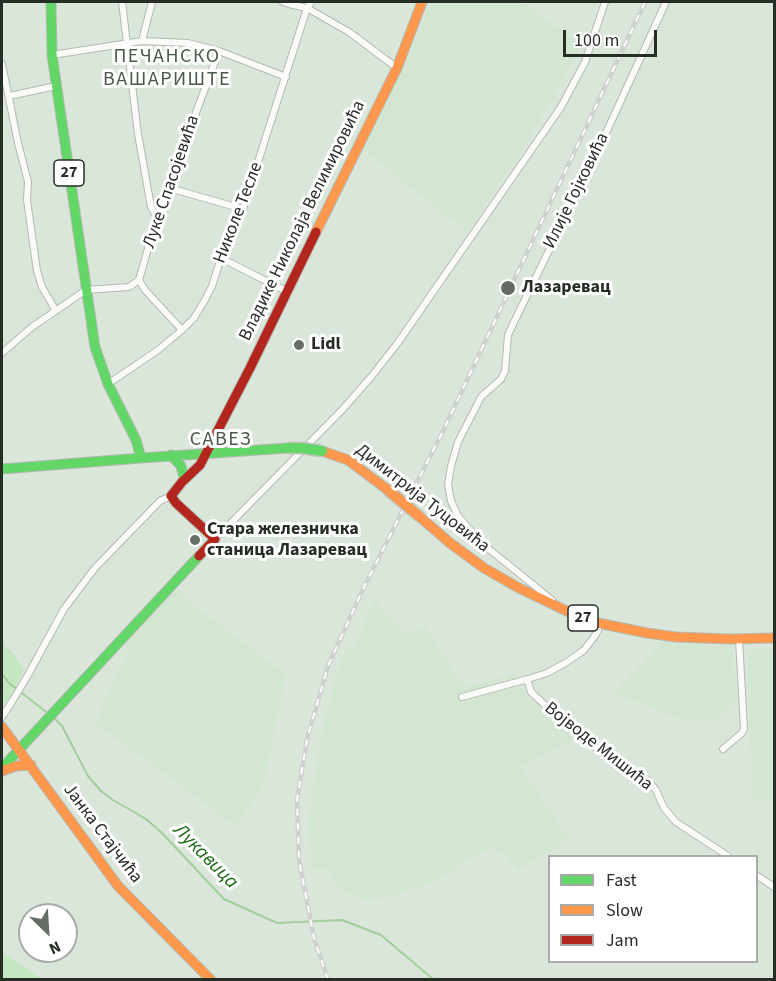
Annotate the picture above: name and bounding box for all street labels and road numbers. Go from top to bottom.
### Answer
street label: Владике Николаја Велимировића [235,97,371,345]
street label: Луке Спасојевића [139,113,205,251]
street label: Илије Гојковића [540,130,614,252]
street label: Николе Тесле [210,159,268,267]
road number: 27 [54,160,84,186]
street label: Димитрија Туцовића [351,440,493,558]
road number: 27 [568,605,598,631]
street label: Војводе Мишића [540,698,656,796]
street label: Јанка Стајчића [58,780,146,888]

